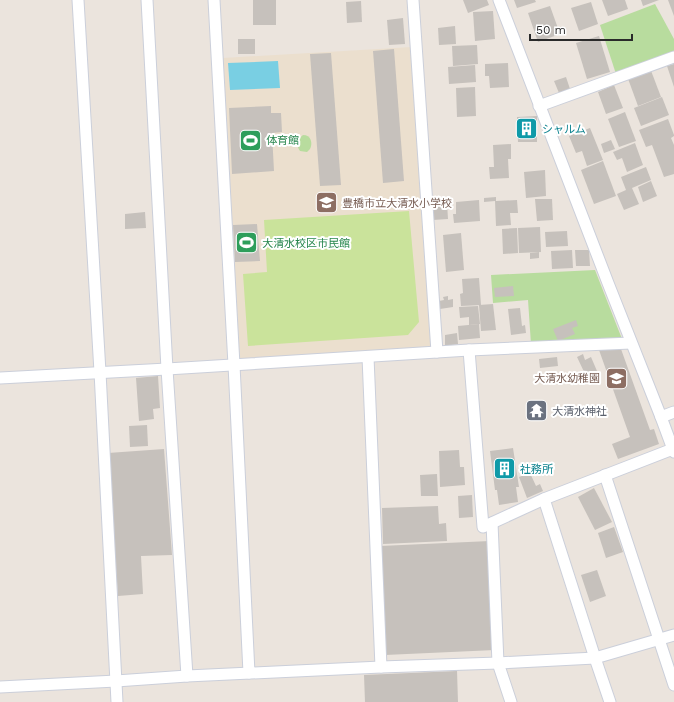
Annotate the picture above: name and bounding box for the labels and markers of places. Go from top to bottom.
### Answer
building icon: シャルム [514,116,540,142]
place label: シャルム [542,123,586,136]
sports icon: 体育館 [238,127,264,153]
place label: 体育館 [266,134,299,147]
school or university icon: 豊橋市立大清水小学校 [314,190,340,216]
place label: 豊橋市立大清水小学校 [342,197,452,210]
sports icon: 大清水校区市民館 [233,230,259,256]
place label: 大清水校区市民館 [262,237,350,250]
school or university icon: 大清水幼稚園 [603,365,629,391]
place label: 大清水幼稚園 [534,372,600,385]
temple icon: 大清水神社 [524,398,550,424]
place label: 大清水神社 [552,405,607,418]
building icon: 社務所 [491,456,517,482]
place label: 社務所 [520,463,554,476]

